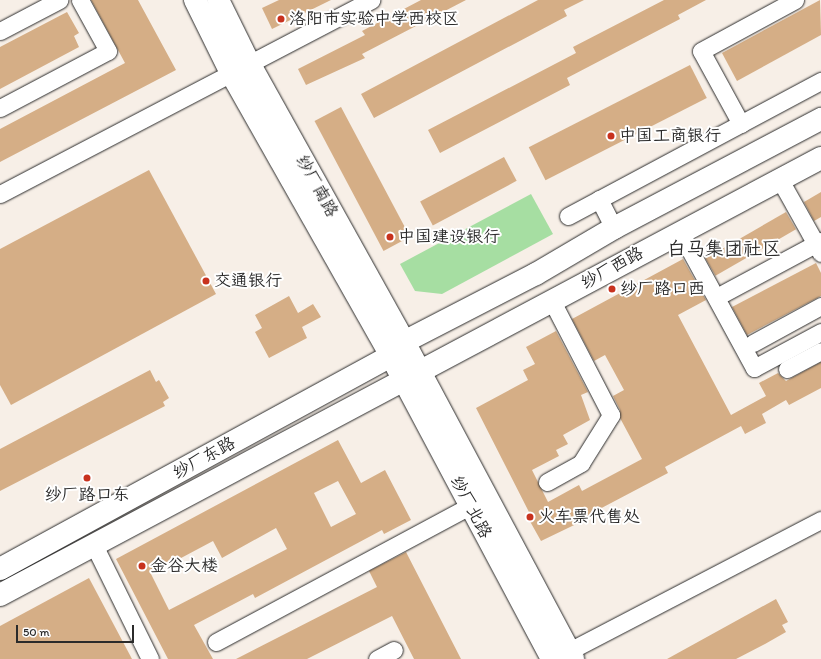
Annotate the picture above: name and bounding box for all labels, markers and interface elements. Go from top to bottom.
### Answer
place label: 洛阳市实验中学西校区 [289,9,459,29]
marker: 洛阳市实验中学西校区 [276,14,286,24]
place label: 中国工商银行 [619,126,721,146]
marker: 中国工商银行 [606,131,616,141]
street label: 纱厂南路 [292,151,342,221]
place label: 中国建设银行 [398,227,500,247]
marker: 中国建设银行 [385,232,395,242]
district label: 白马集团社区 [667,238,781,260]
street label: 纱厂西路 [577,243,647,293]
place label: 交通银行 [214,271,282,291]
marker: 交通银行 [201,276,211,286]
place label: 纱厂路口西 [620,279,705,299]
marker: 纱厂路口西 [607,284,617,294]
street label: 纱厂东路 [169,433,239,483]
street label: 纱厂北路 [446,472,496,542]
marker: 纱厂路口东 [82,473,92,483]
place label: 纱厂路口东 [45,485,129,505]
place label: 火车票代售处 [538,507,640,527]
marker: 火车票代售处 [525,512,535,522]
place label: 金谷大楼 [150,556,218,576]
marker: 金谷大楼 [137,561,147,571]
scale bar [18,617,136,643]
text: 50 m [23,625,49,639]

